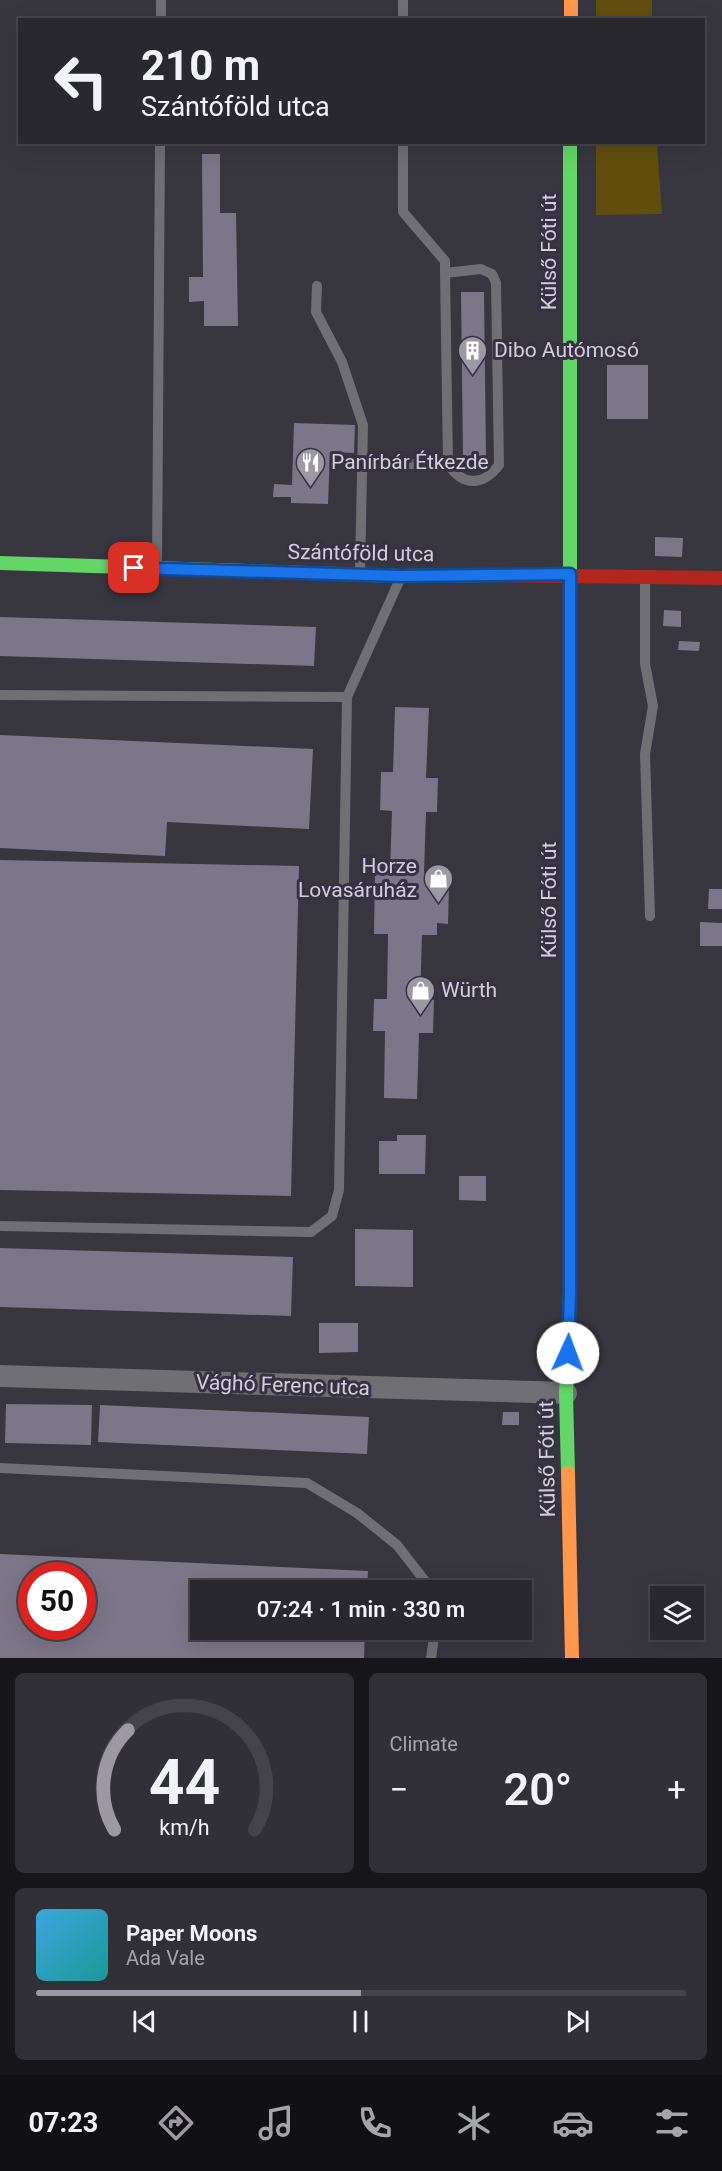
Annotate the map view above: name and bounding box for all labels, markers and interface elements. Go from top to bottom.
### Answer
text: 210 m [141,41,260,90]
icon: left [42,42,120,120]
text: Szántóföld utca [141,91,330,123]
street label: Külső Fóti út [537,194,561,310]
building icon: Dibo Autómosó [457,334,489,376]
place label: Dibo Autómosó [494,338,639,362]
restaurant icon: Panírbár Étkezde [294,446,326,488]
place label: Panírbár Étkezde [331,450,489,474]
street label: Szántóföld utca [287,540,435,566]
pin [108,542,159,593]
icon: arrive [117,551,150,584]
street label: Külső Fóti út [537,842,561,958]
place label: Horze Lovasáruház [298,854,417,902]
shop icon: Horze Lovasáruház [422,862,454,904]
shop icon: Würth [404,974,436,1016]
place label: Würth [441,978,497,1002]
position arrow [536,1321,600,1385]
street label: Vághó Ferenc utca [196,1370,370,1400]
street label: Külső Fóti út [534,1400,560,1518]
speed limit sign: 50 [18,1562,96,1640]
map controls [650,1586,704,1640]
button: layers [650,1586,704,1640]
text: 07:24 · 1 min · 330 m [257,1597,465,1622]
text: Climate [390,1732,458,1756]
text: 44 [148,1746,220,1819]
text: 20° [503,1763,572,1816]
text: − [390,1770,408,1809]
text: + [667,1770,686,1809]
text: km/h [159,1815,209,1840]
text: Paper Moons [126,1921,257,1946]
text: Ada Vale [126,1946,205,1970]
icon: previous [128,2005,161,2038]
icon: pause [344,2005,377,2038]
icon: next [561,2005,594,2038]
icon: directions [155,2102,197,2144]
icon: music [255,2102,297,2144]
icon: phone [354,2102,396,2144]
icon: climate [453,2102,495,2144]
icon: car [552,2102,594,2144]
icon: filters [651,2102,693,2144]
text: 07:23 [29,2107,98,2139]

